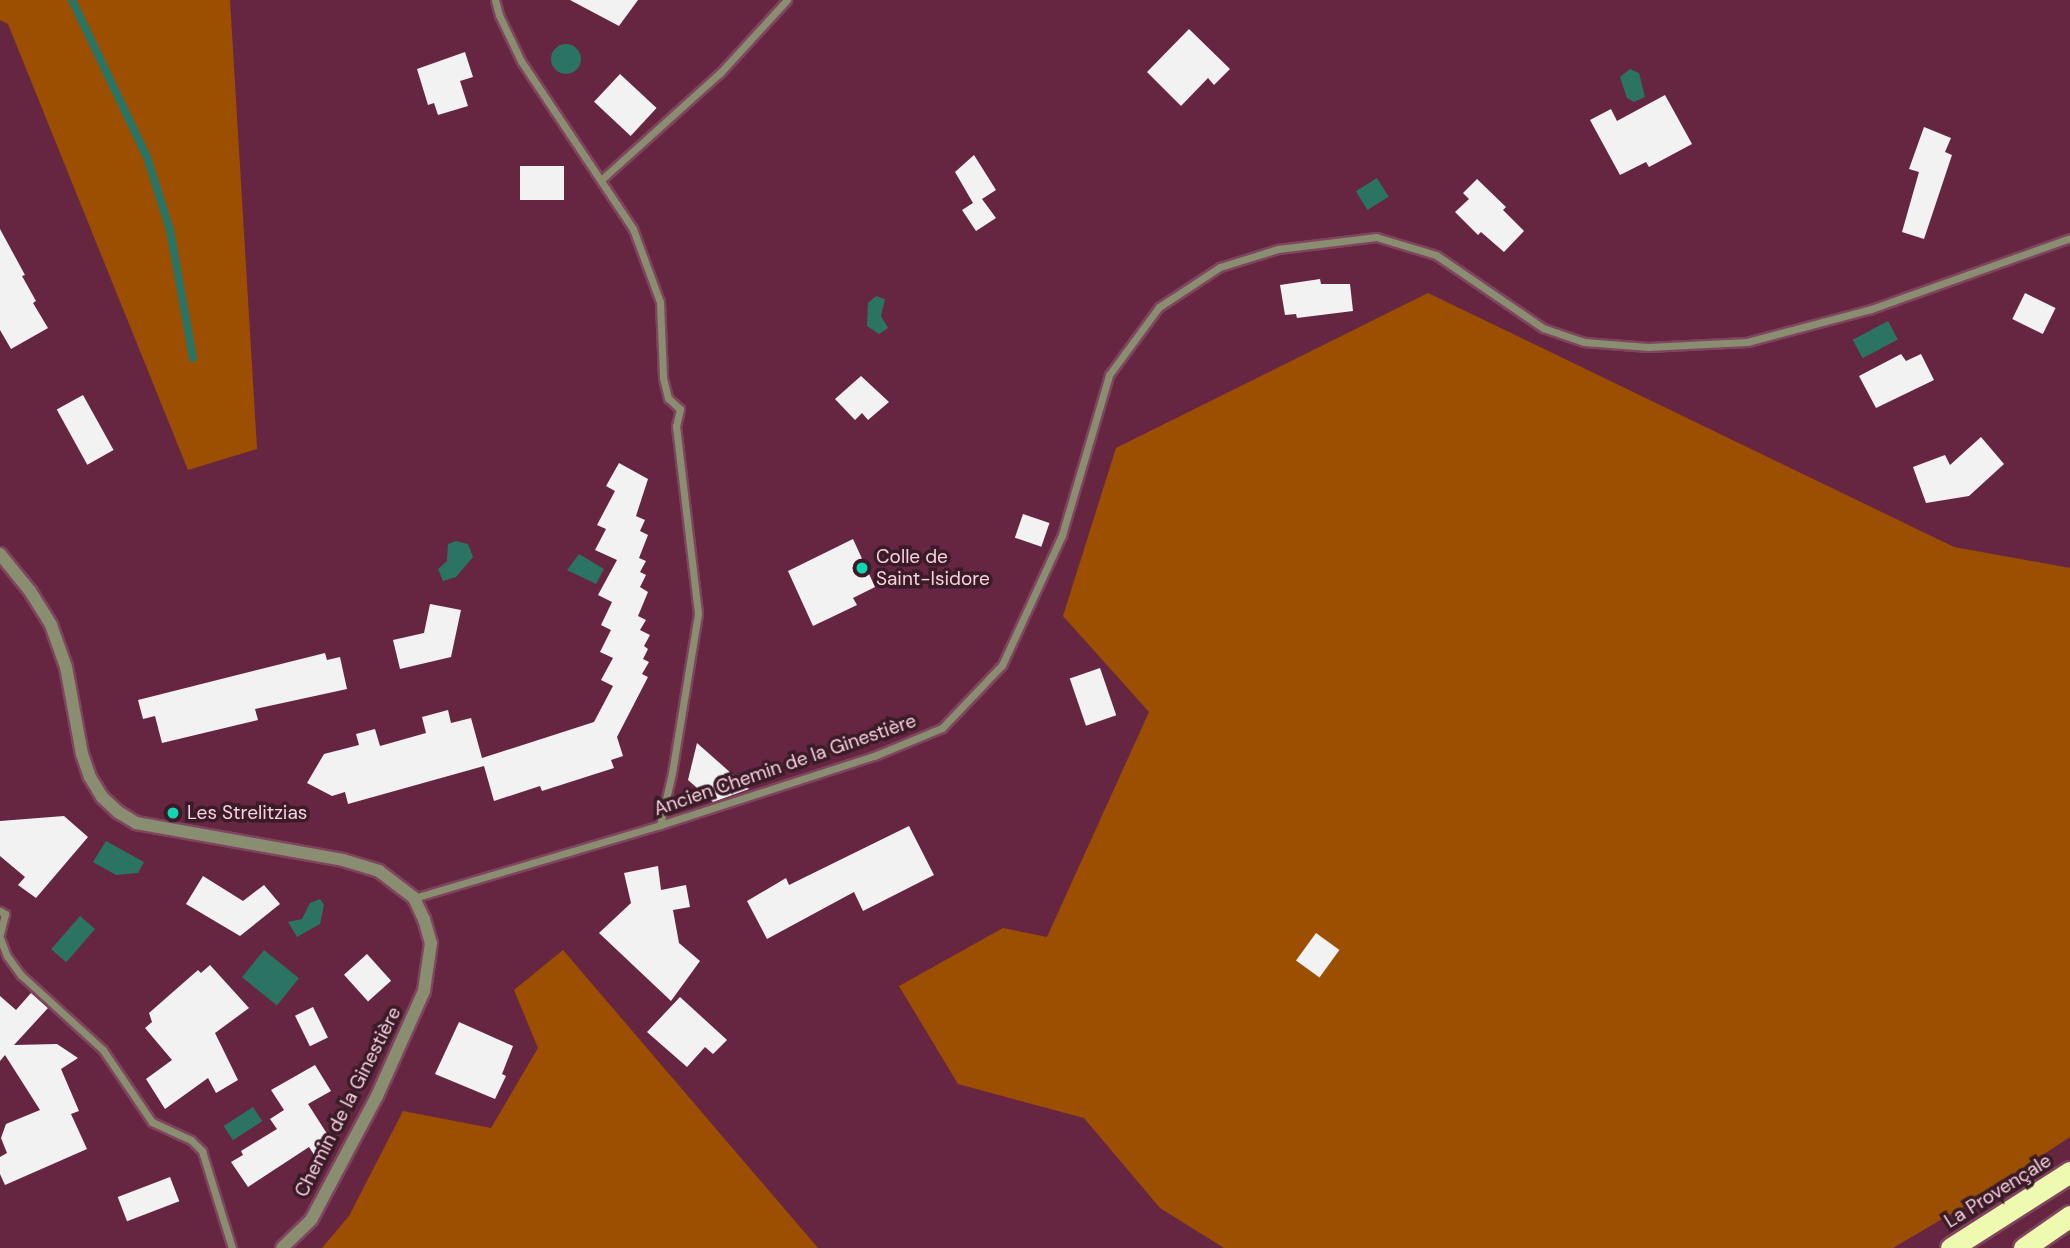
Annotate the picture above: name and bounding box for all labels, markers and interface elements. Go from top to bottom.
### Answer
place label: Colle de Saint-Isidore [876,546,990,590]
marker: Colle de Saint-Isidore [854,560,870,576]
street label: Ancien Chemin de la Ginestière [651,709,919,821]
place label: Les Strelitzias [187,802,307,824]
marker: Les Strelitzias [165,805,181,821]
street label: Chemin de la Ginestière [290,1003,406,1201]
street label: La Provençale [1941,1149,2055,1233]

